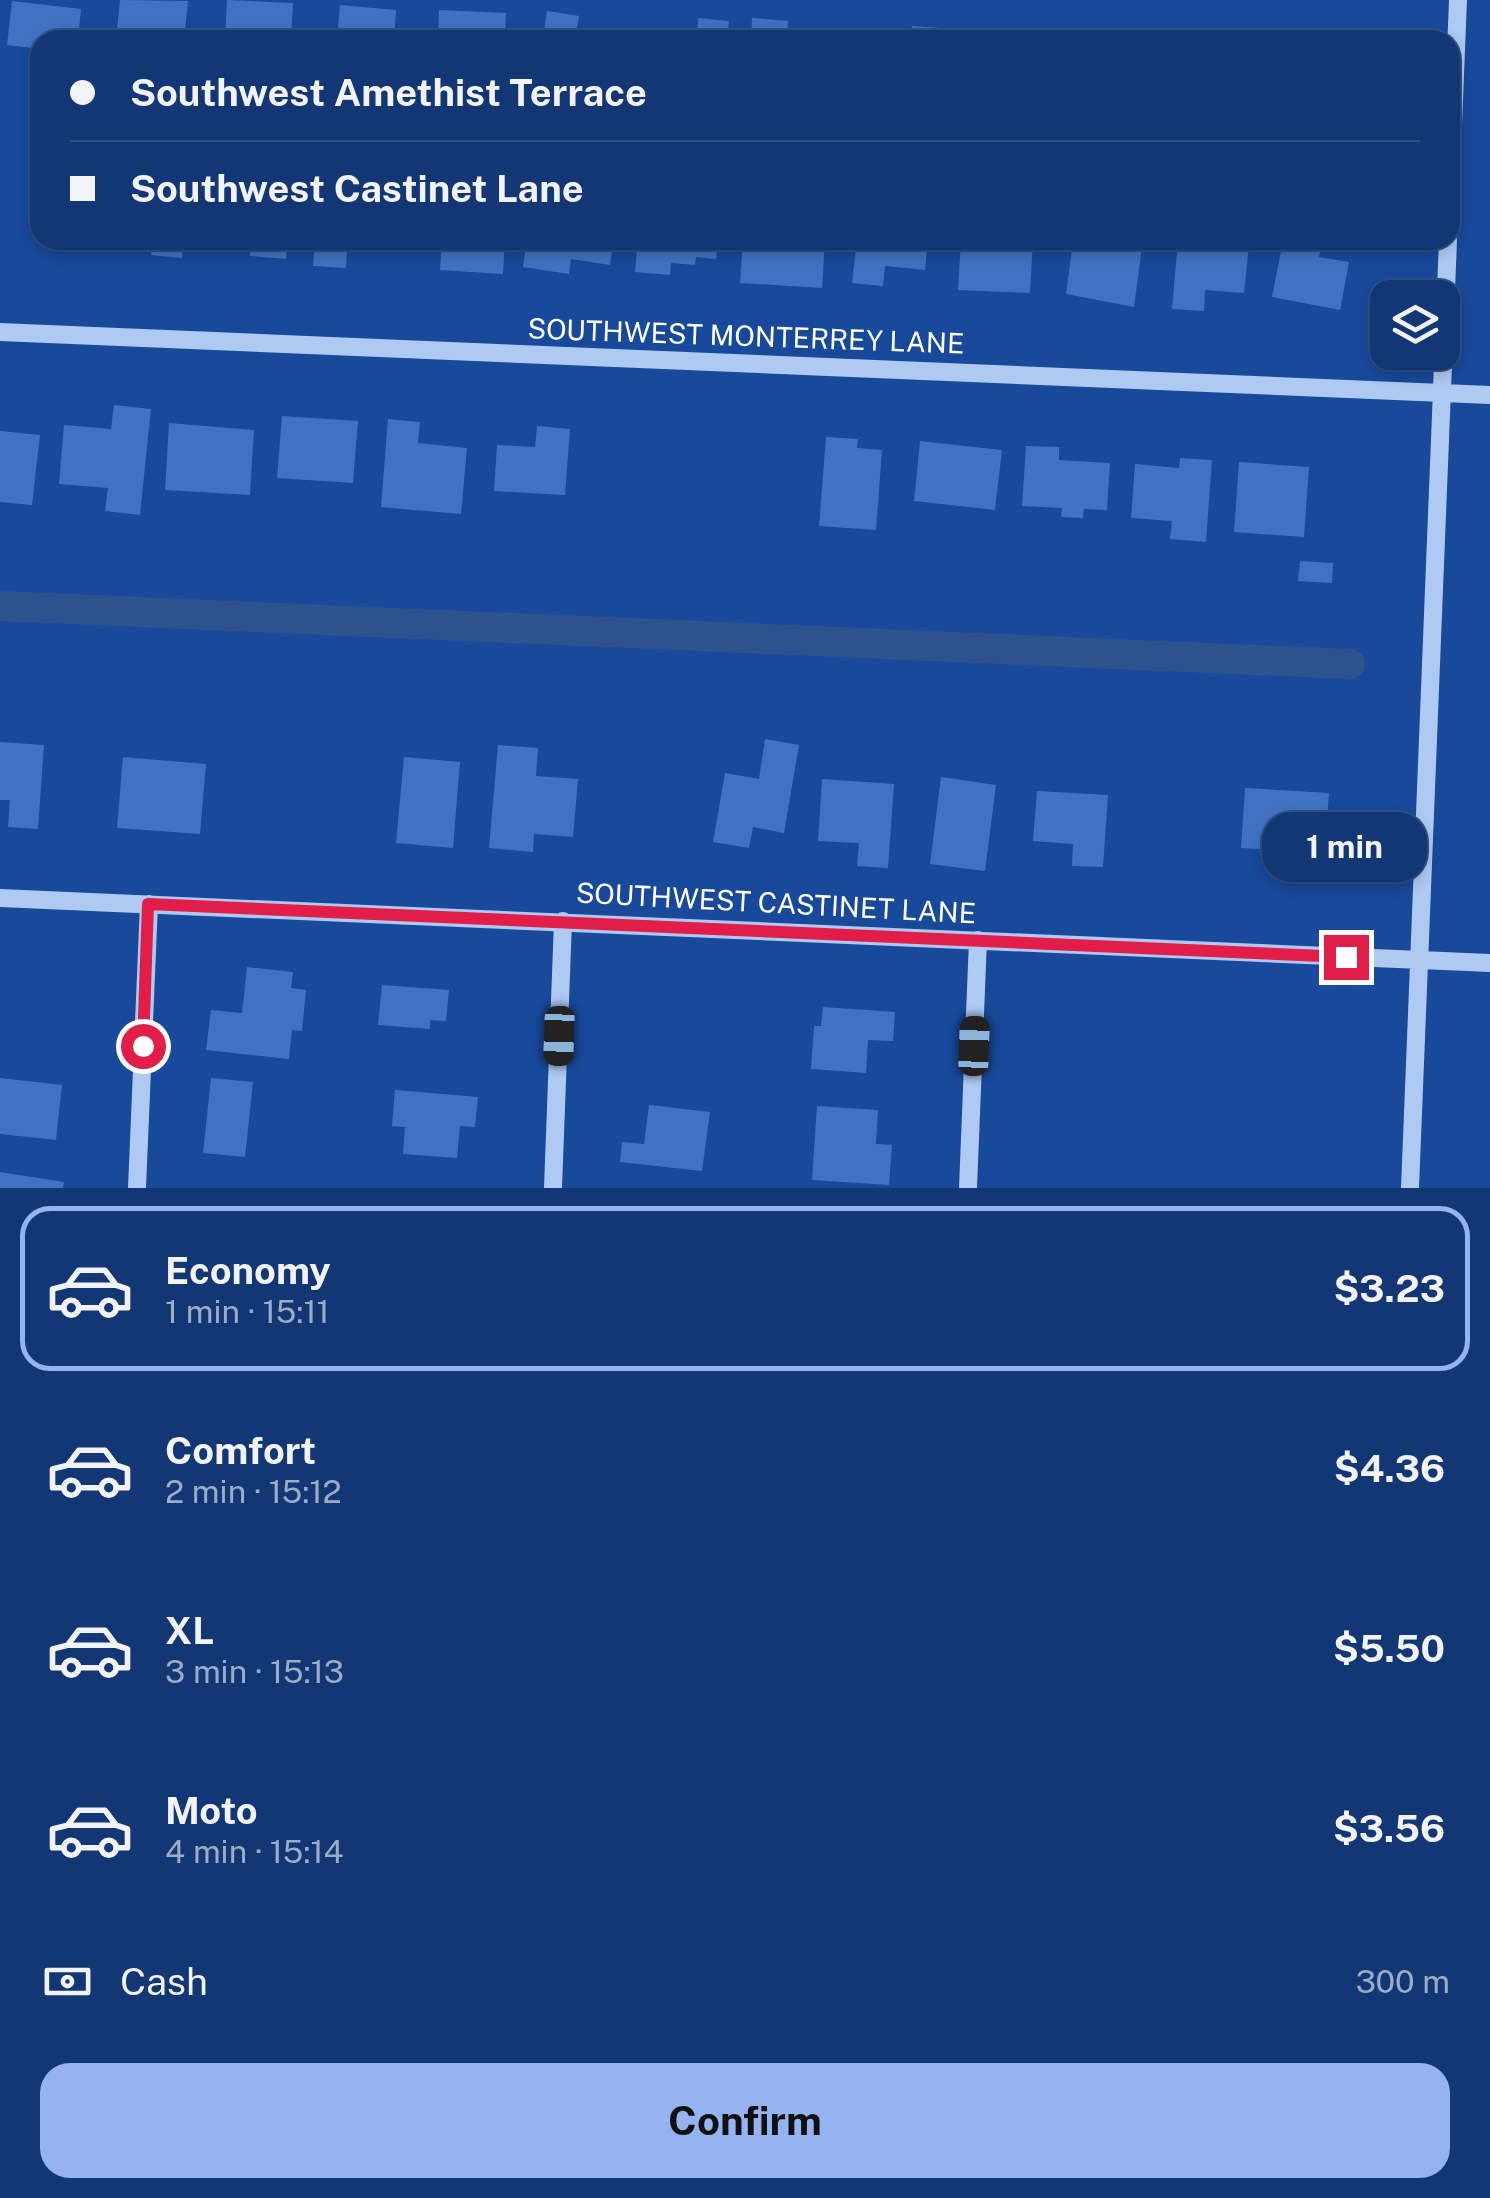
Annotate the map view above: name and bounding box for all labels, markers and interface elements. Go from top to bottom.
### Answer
text: Southwest Amethist Terrace [130,70,647,115]
text: Southwest Castinet Lane [130,166,584,211]
map controls [1370,280,1460,370]
button: layers [1370,280,1460,370]
street label: SOUTHWEST MONTERREY LANE [527,311,965,360]
callout: 1 min [1264,812,1428,882]
text: 1 min [1306,828,1383,865]
street label: SOUTHWEST CASTINET LANE [575,876,977,929]
route end [1324,935,1369,980]
car [543,1005,575,1067]
car [958,1015,990,1077]
route start [121,1024,166,1069]
icon: car [45,1244,135,1334]
text: Economy [165,1248,331,1293]
text: $3.23 [1333,1266,1445,1311]
text: 1 min · 15:11 [165,1293,330,1330]
icon: car [45,1424,135,1514]
text: Comfort [165,1428,316,1473]
text: $4.36 [1334,1446,1445,1491]
text: 2 min · 15:12 [165,1473,342,1510]
icon: car [45,1604,135,1694]
text: XL [165,1608,214,1653]
text: $5.50 [1333,1626,1445,1671]
text: 3 min · 15:13 [165,1653,344,1690]
icon: car [45,1784,135,1874]
text: Moto [165,1788,258,1833]
text: $3.56 [1333,1806,1445,1851]
text: 4 min · 15:14 [165,1833,344,1870]
icon: cash [40,1954,95,2009]
text: Cash [120,1959,208,2004]
text: 300 m [1356,1963,1450,2000]
button: Confirm [40,2063,1450,2178]

